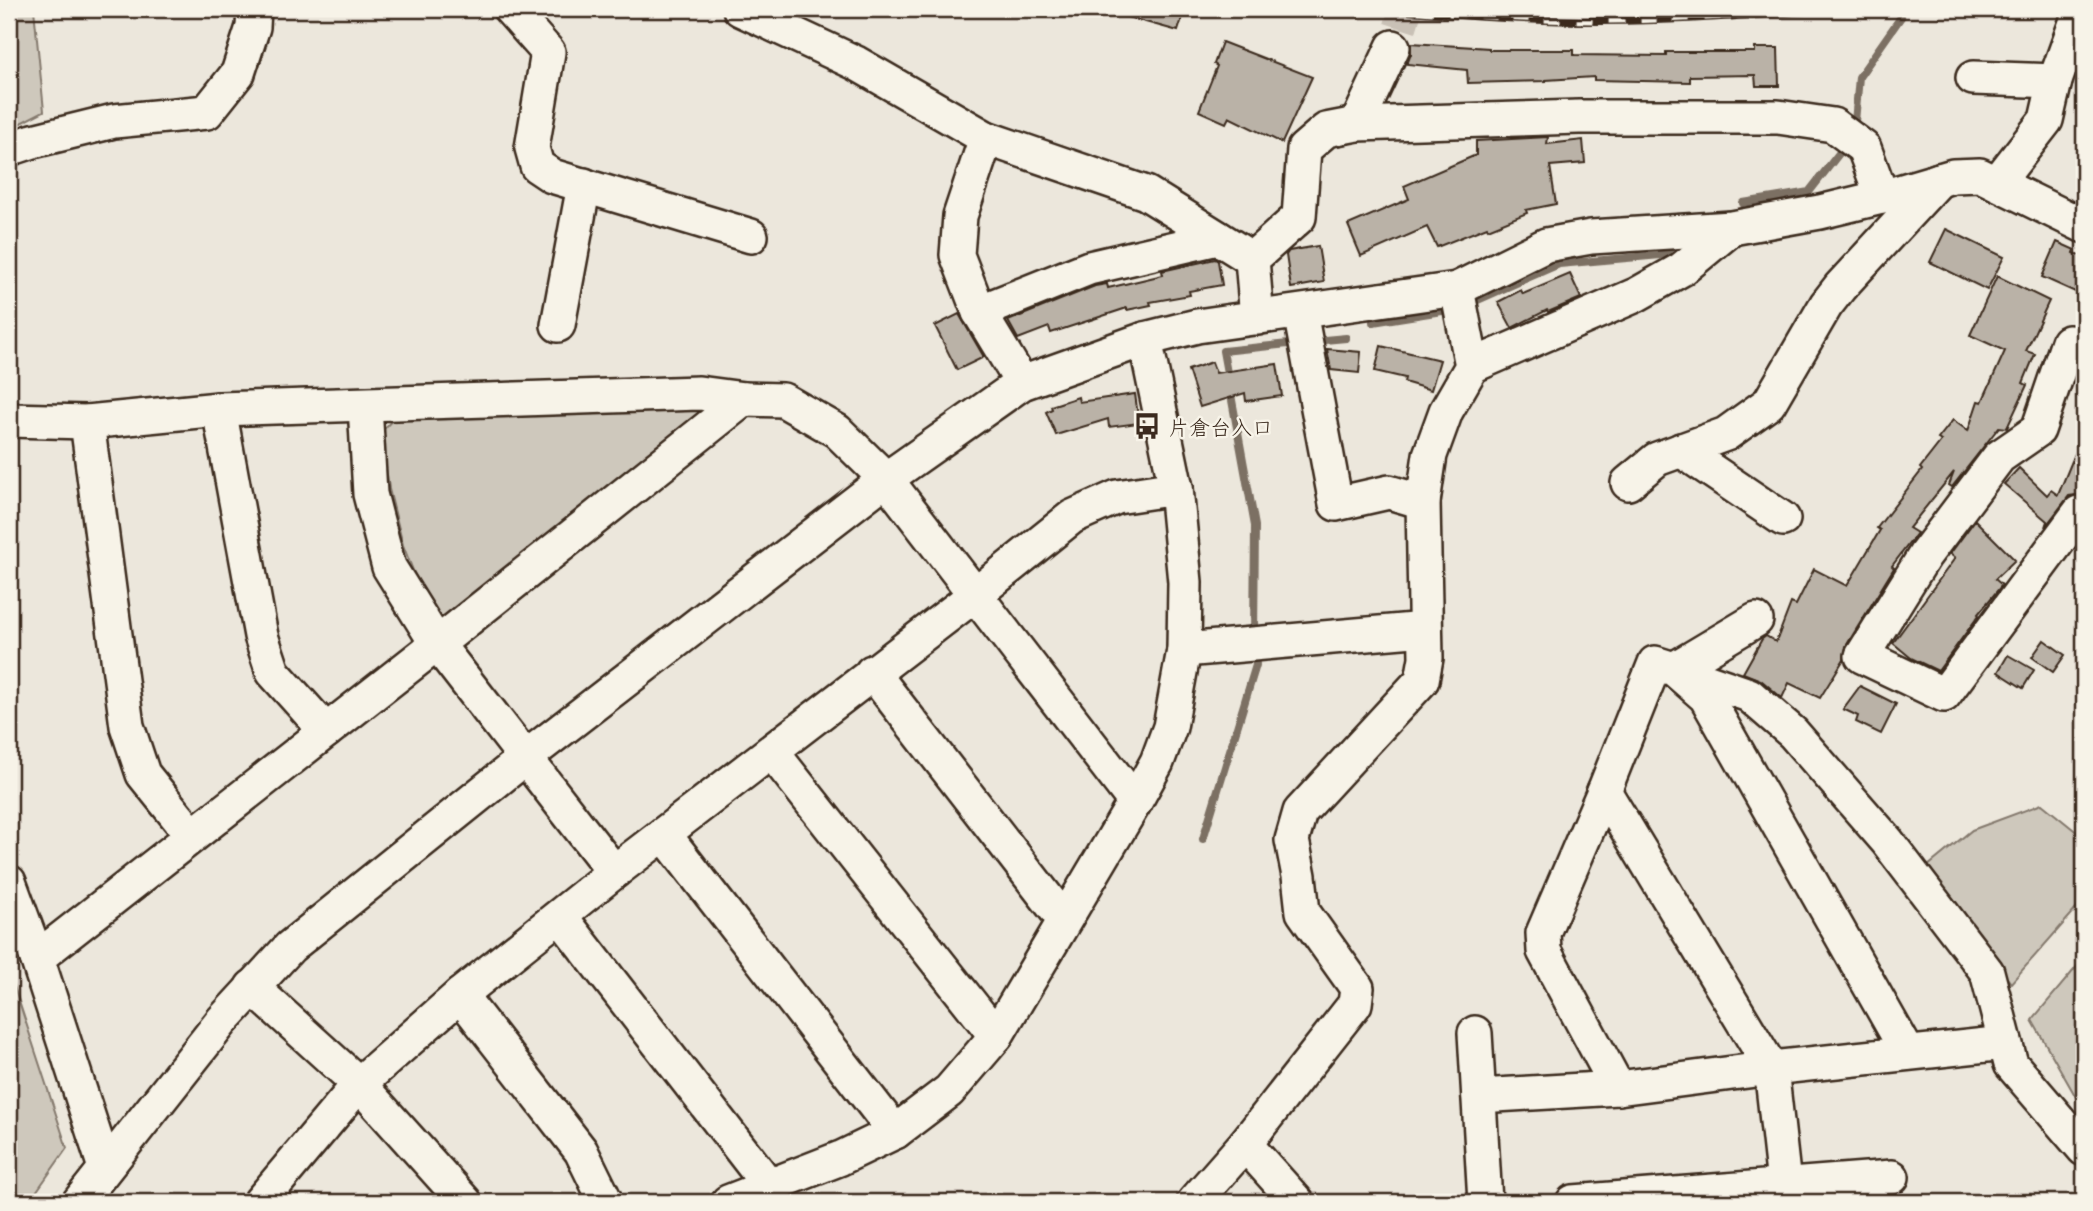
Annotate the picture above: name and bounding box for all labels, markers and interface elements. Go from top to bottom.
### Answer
bus stop icon: 片倉台入口 [1132,411,1162,441]
place label: 片倉台入口 [1168,413,1273,440]

